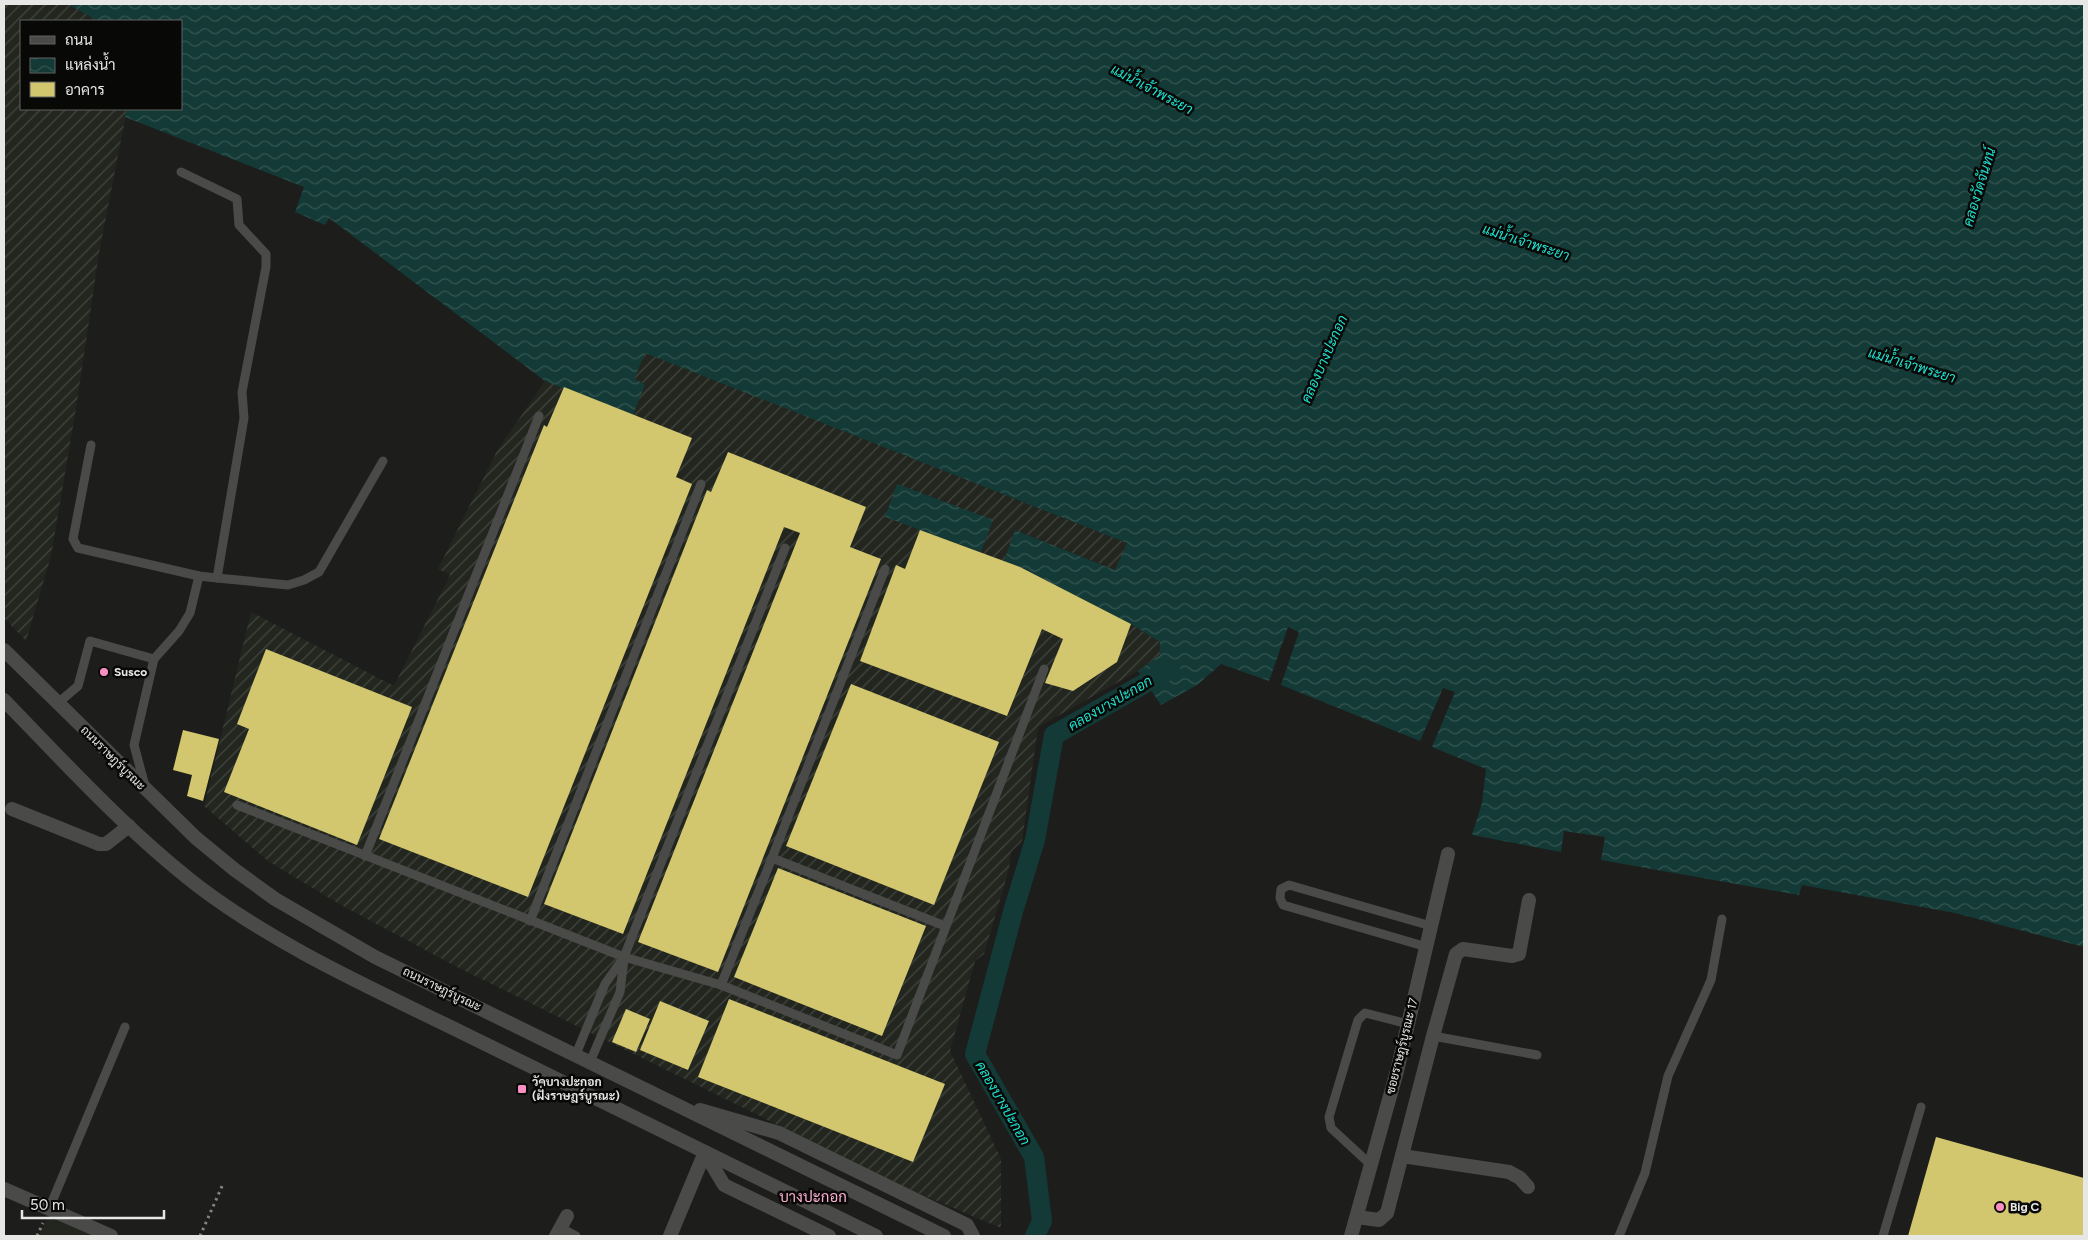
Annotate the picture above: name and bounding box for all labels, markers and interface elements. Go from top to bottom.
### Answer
legend [20,20,182,110]
text: ถนน [65,31,93,49]
text: แหล่งน้ำ [65,52,116,74]
water label: แม่น้ำเจ้าพระยา [1108,57,1198,118]
text: อาคาร [65,81,105,99]
water label: คลองวัดจันทน์ [1958,144,2000,229]
water label: แม่น้ำเจ้าพระยา [1480,217,1573,265]
water label: คลองบางปะกอก [1298,313,1351,406]
water label: แม่น้ำเจ้าพระยา [1866,340,1959,387]
place label: Susco [114,665,147,679]
marker: Susco [98,666,110,678]
water label: คลองบางปะกอก [1065,672,1155,734]
street label: ถนนราษฎร์บูรณะ [77,722,149,794]
street label: ถนนราษฎร์บูรณะ [400,963,484,1015]
street label: ซอยราษฎร์บูรณะ 17 [1382,996,1422,1096]
water label: คลองบางปะกอก [972,1058,1034,1148]
place label: วัดบางปะกอก (ฝั่งราษฎร์บูรณะ) [532,1075,620,1104]
marker: วัดบางปะกอก (ฝั่งราษฎร์บูรณะ) [516,1083,528,1095]
scale bar [22,1188,165,1220]
district label: บางปะกอก [779,1188,847,1206]
text: 50 m [30,1196,65,1214]
place label: Big C [2010,1200,2040,1214]
marker: Big C [1994,1201,2006,1213]

